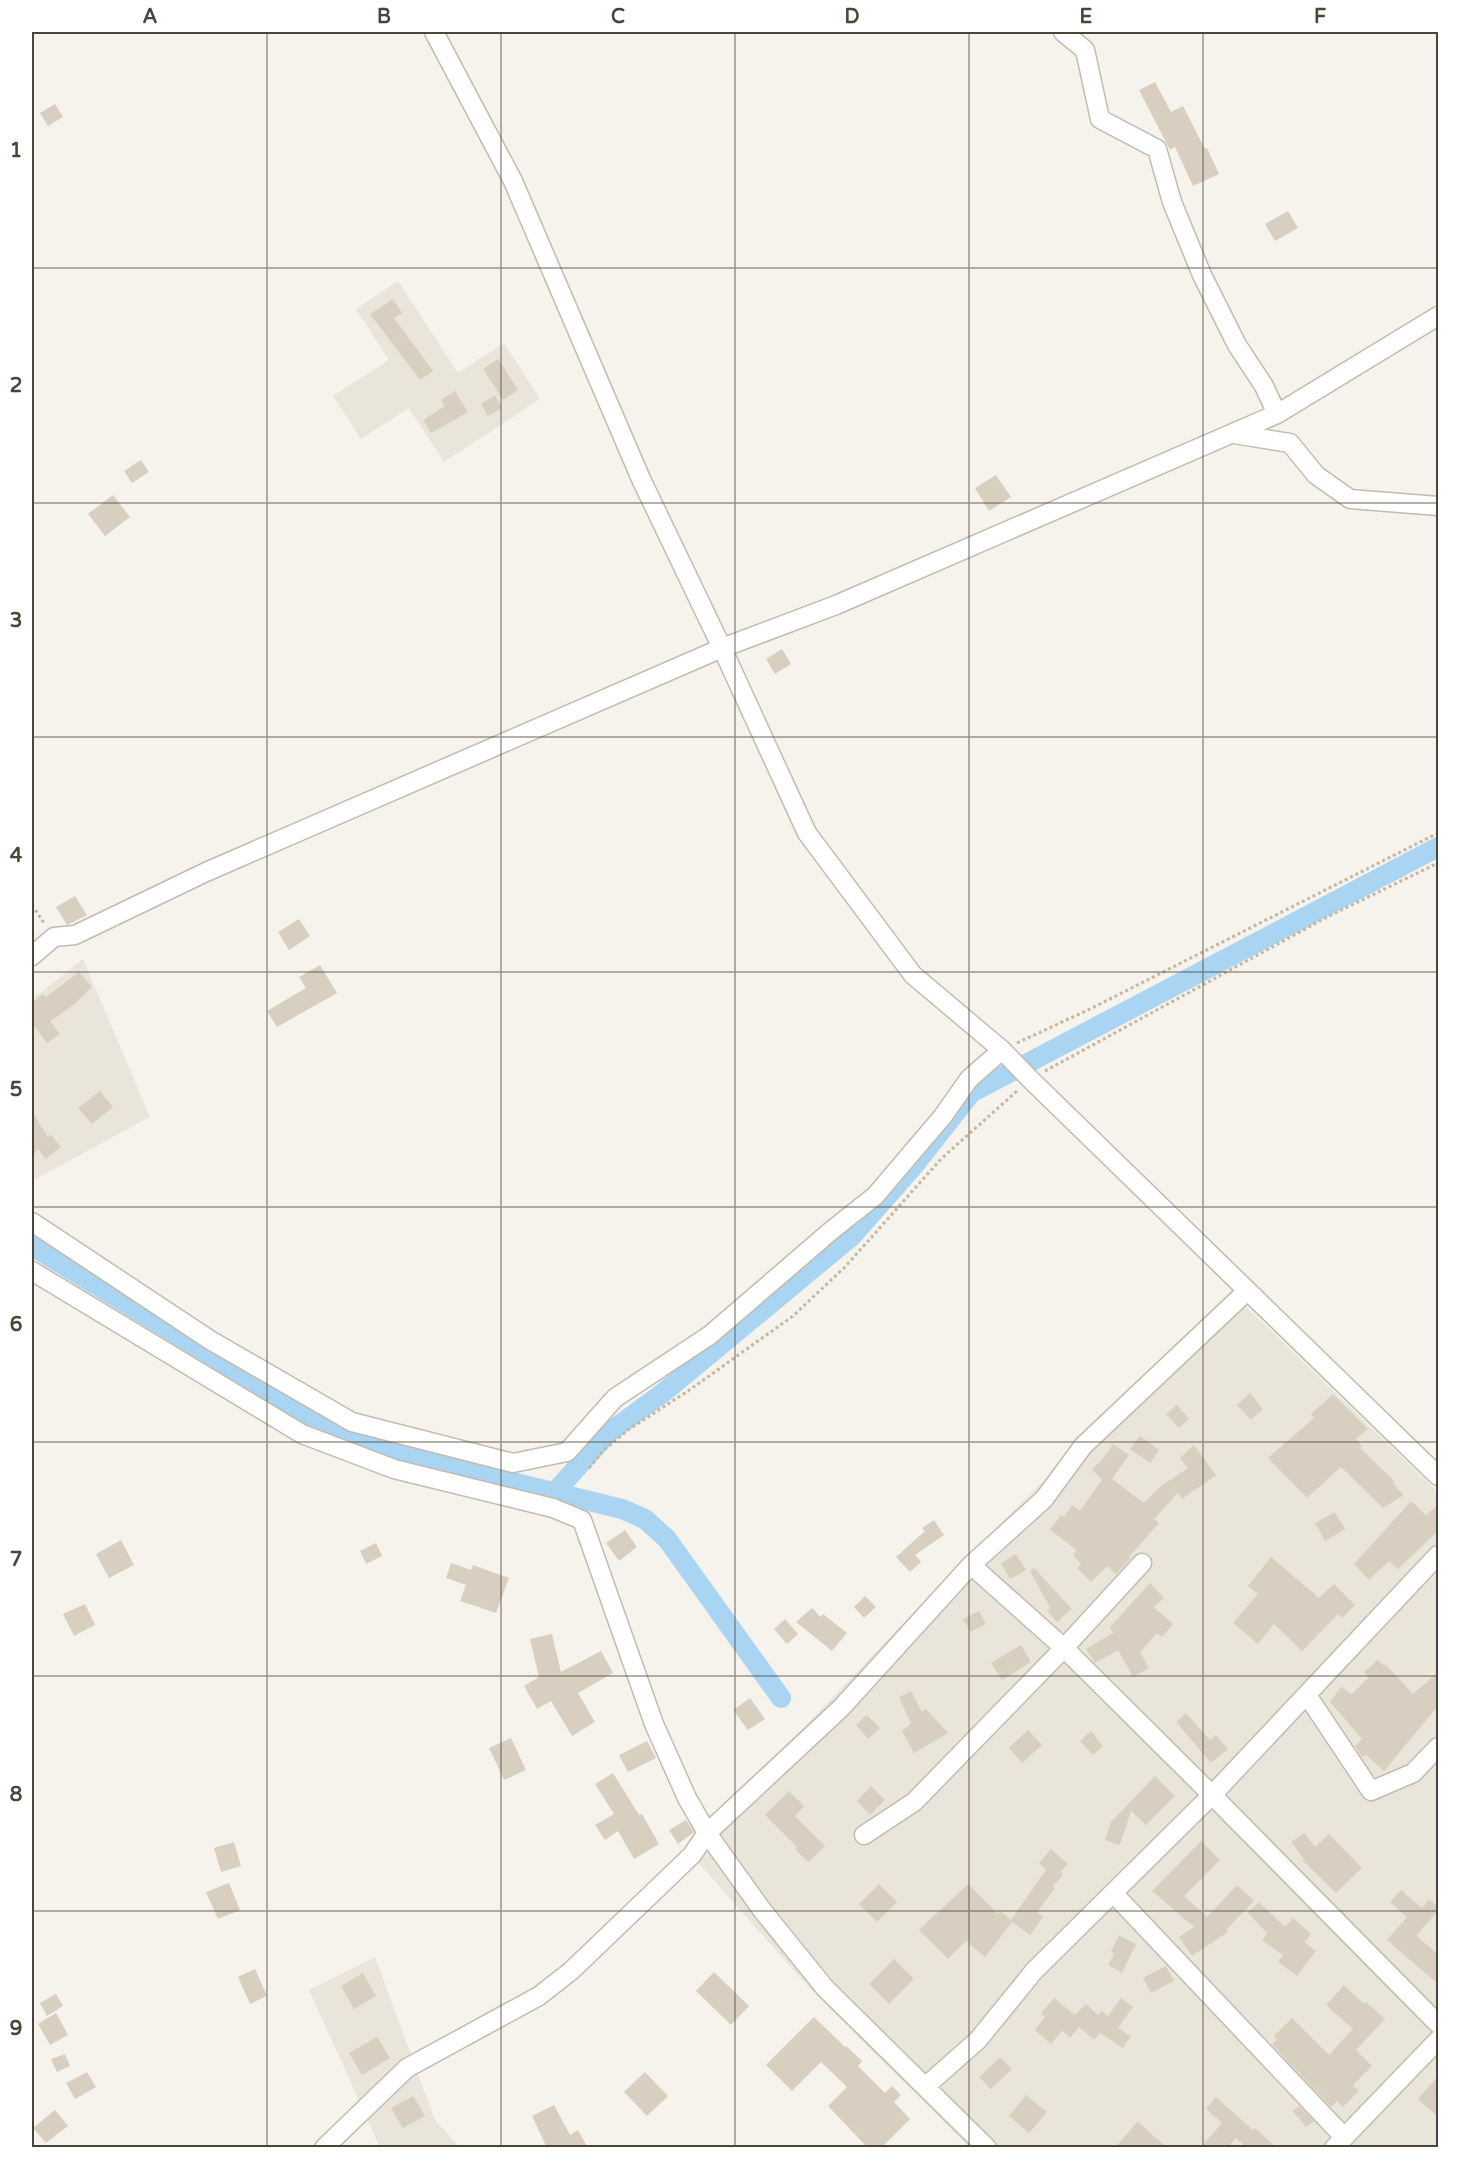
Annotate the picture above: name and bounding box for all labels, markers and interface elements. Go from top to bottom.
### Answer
text: A [143,5,158,29]
text: B [377,5,391,29]
text: C [611,5,625,29]
text: D [844,5,860,29]
text: E [1080,5,1093,29]
text: F [1314,5,1326,29]
text: 1 [10,139,22,163]
text: 2 [10,374,22,398]
text: 3 [10,609,22,633]
text: 4 [10,844,23,868]
text: 5 [10,1078,22,1102]
text: 6 [10,1313,22,1337]
text: 7 [10,1548,22,1572]
text: 8 [10,1783,22,1807]
text: 9 [10,2017,22,2041]

